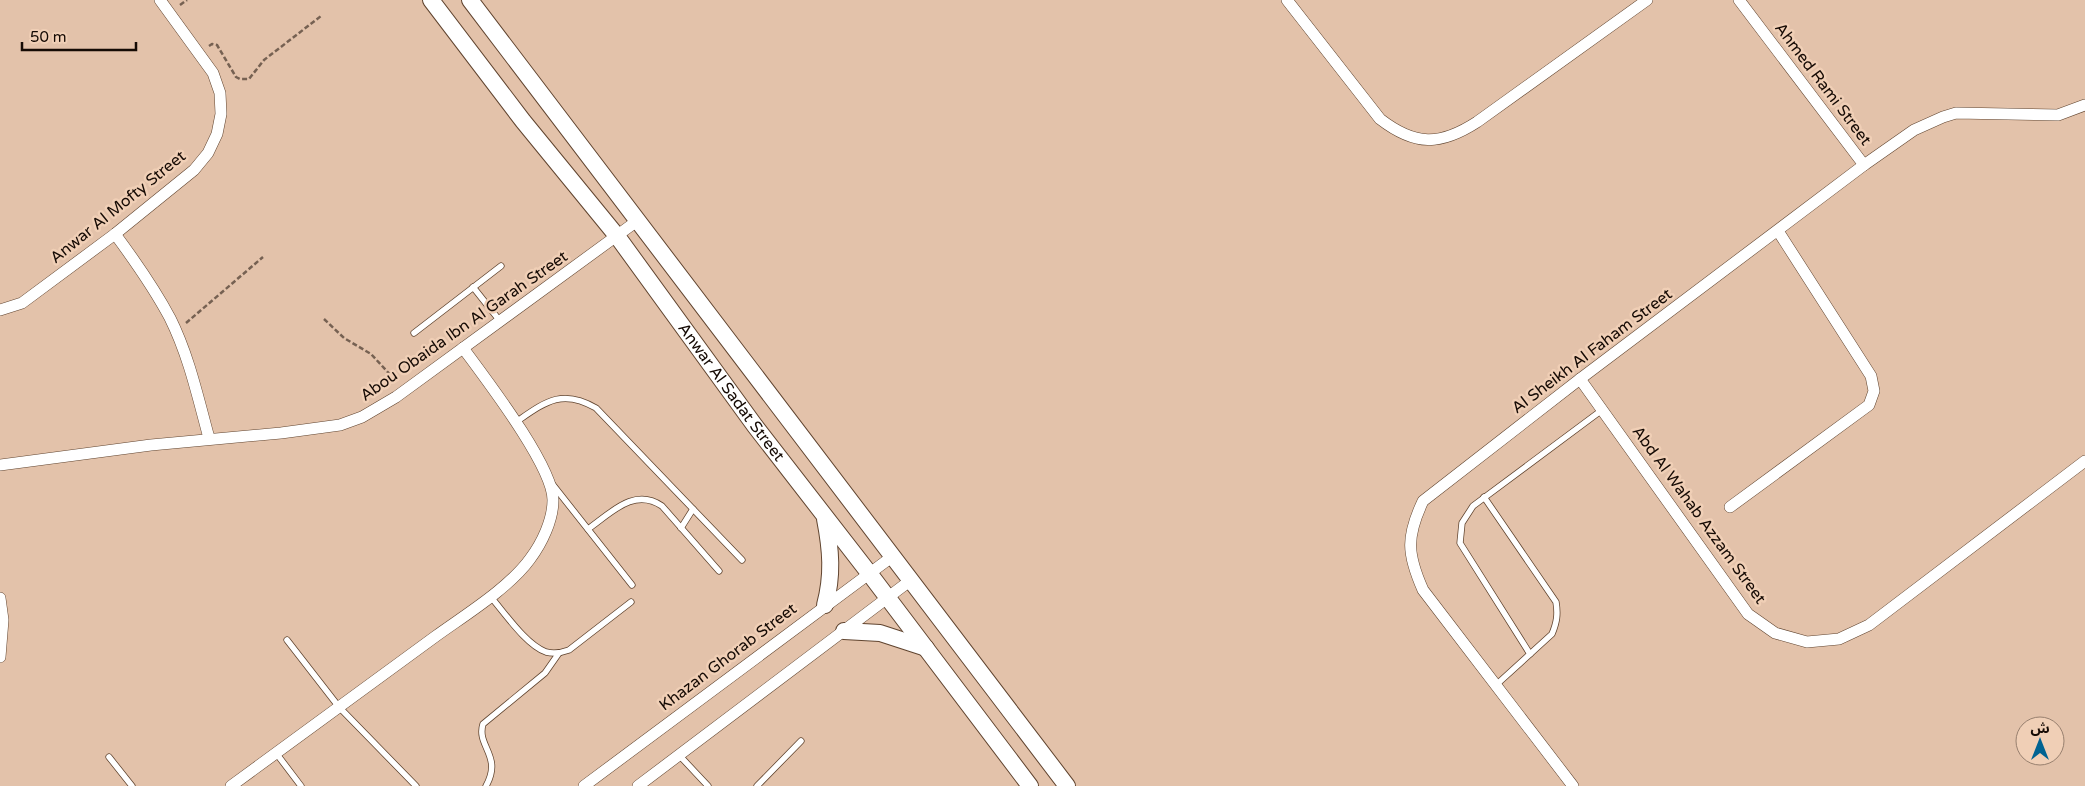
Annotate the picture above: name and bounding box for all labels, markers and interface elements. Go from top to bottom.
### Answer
street label: Ahmed Rami Street [1770,19,1876,149]
scale bar [22,20,136,52]
text: 50 m [30,28,67,46]
street label: Anwar Al Mofty Street [46,146,190,268]
street label: Abou Obaida Ibn Al Garah Street [356,246,572,406]
street label: Al Sheikh Al Faham Street [1508,284,1676,418]
street label: Anwar Al Sadat Street [673,319,789,466]
street label: Abd Al Wahab Azzam Street [1628,422,1770,608]
street label: Khazan Ghorab Street [655,599,801,715]
north arrow [2015,716,2065,766]
text: ش [2030,720,2050,737]

